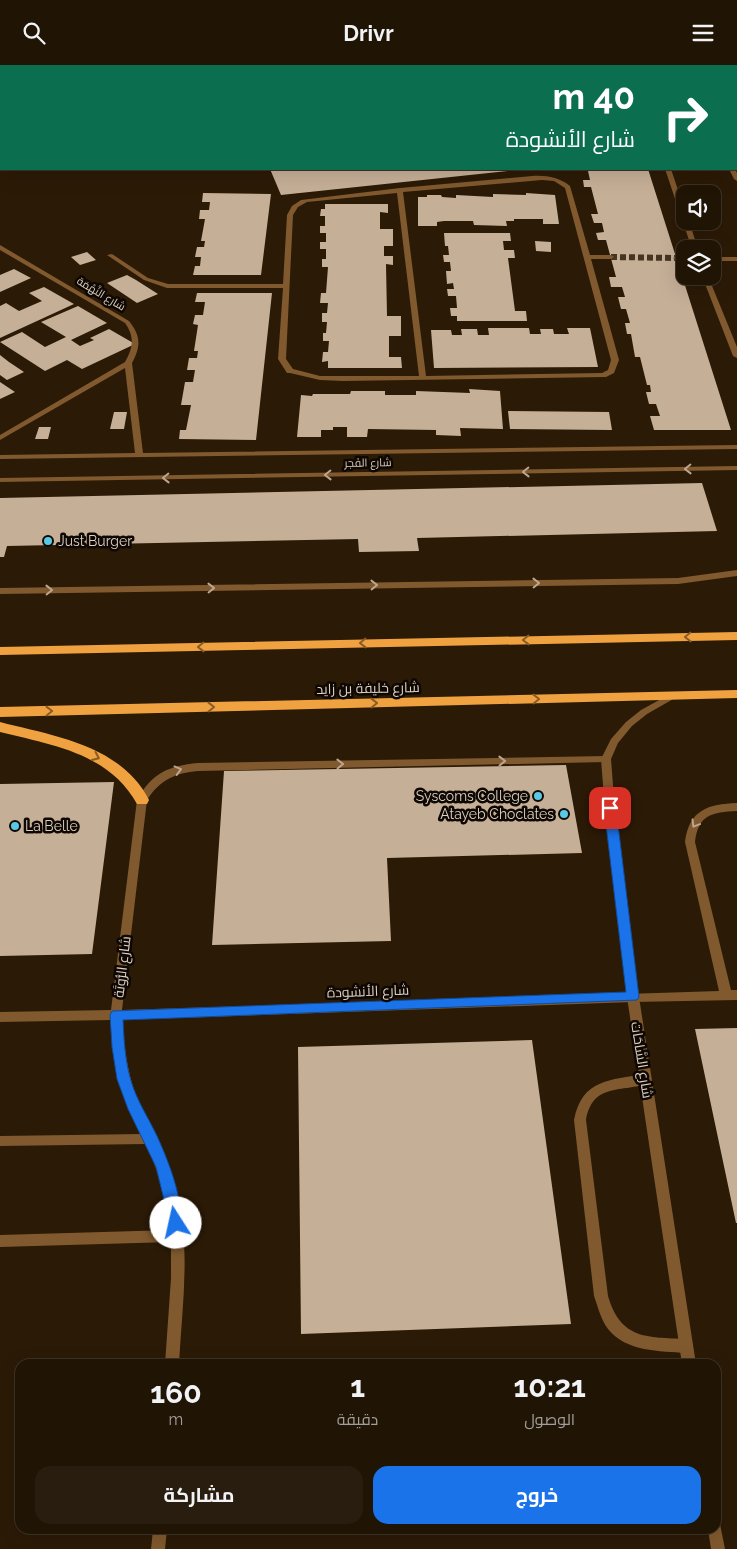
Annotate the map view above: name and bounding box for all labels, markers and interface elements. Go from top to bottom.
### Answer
icon: search [20,19,48,47]
icon: menu [689,19,717,47]
text: Drivr [343,20,394,46]
text: 40 m [553,76,635,117]
icon: right [653,85,718,150]
text: شارع الأنشودة [506,126,635,152]
map controls [676,185,721,285]
button: sound [676,185,721,230]
button: layers [676,240,721,285]
street label: شارع النَّهْمَة [74,274,128,314]
street label: شارع الفَجر [343,456,392,471]
one-way arrow [684,464,692,474]
one-way arrow [522,467,530,477]
one-way arrow [324,470,332,480]
one-way arrow [162,473,170,483]
place label: Just Burger [58,533,132,549]
marker: Just Burger [42,535,54,547]
one-way arrow [532,578,540,588]
one-way arrow [370,580,378,590]
one-way arrow [208,583,215,593]
one-way arrow [45,585,53,595]
one-way arrow [684,632,692,642]
one-way arrow [522,635,530,645]
one-way arrow [359,638,367,648]
one-way arrow [197,641,205,652]
street label: شارع خليفة بن زايد [316,679,420,698]
one-way arrow [532,694,540,704]
one-way arrow [370,698,378,708]
one-way arrow [208,702,215,712]
one-way arrow [45,705,53,716]
one-way arrow [91,751,100,761]
one-way arrow [499,756,507,766]
one-way arrow [336,759,344,770]
one-way arrow [173,766,181,776]
pin [589,787,631,829]
place label: Syscoms College [416,788,528,804]
marker: Syscoms College [532,790,544,802]
icon: arrive [596,794,624,822]
place label: Atayeb Choclates [440,806,554,822]
marker: Atayeb Choclates [558,808,570,820]
place label: La Belle [25,818,78,834]
one-way arrow [691,819,701,828]
marker: La Belle [9,820,21,832]
street label: شارع الرُّوتَة [110,935,135,999]
street label: شارع الأنشودة [327,982,409,1001]
street label: شارع السَّاحَات [627,1021,656,1100]
position arrow [149,1196,201,1248]
text: 1 [350,1369,365,1404]
text: 10:21 [513,1369,586,1404]
text: 160 [150,1375,202,1410]
text: m [169,1410,183,1429]
text: دقيقة [337,1410,378,1429]
text: الوصول [524,1410,575,1429]
button: مشاركة [35,1466,363,1524]
button: خروج [373,1466,701,1524]

